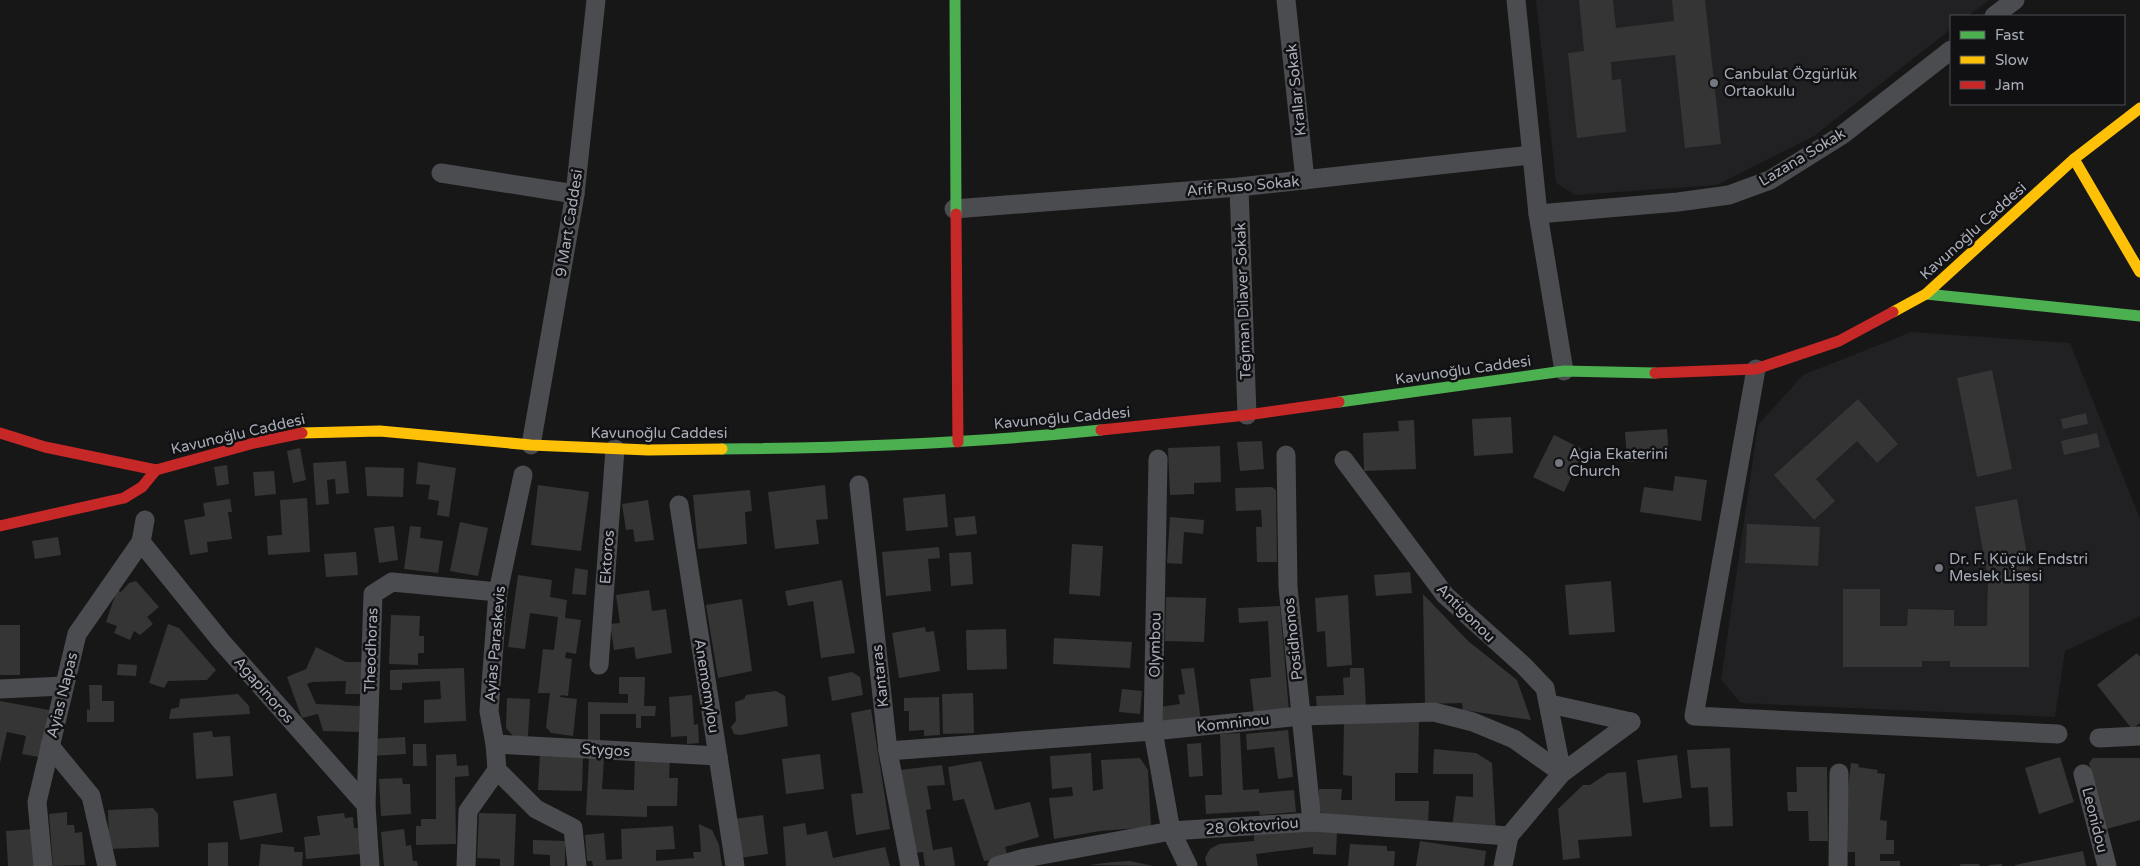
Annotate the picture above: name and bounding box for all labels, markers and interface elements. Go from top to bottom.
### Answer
legend [1950,15,2125,105]
text: Fast [1995,26,2025,44]
street label: Krallar Sokak [1282,43,1310,137]
text: Slow [1995,51,2029,69]
place label: Canbulat Özgürlük Ortaokulu [1724,65,1857,100]
text: Jam [1995,76,2024,94]
marker: Canbulat Özgürlük Ortaokulu [1708,77,1720,89]
street label: Lazana Sokak [1756,124,1848,190]
street label: 9 Mart Caddesi [552,168,586,278]
street label: Arif Ruso Sokak [1186,172,1300,200]
street label: Kavunoğlu Caddesi [1916,178,2030,284]
street label: Teğman Dilaver Sokak [1231,222,1255,380]
street label: Kavunoğlu Caddesi [1394,352,1532,388]
street label: Kavunoğlu Caddesi [993,403,1131,433]
street label: Kavunoğlu Caddesi [169,410,307,458]
street label: Kavunoğlu Caddesi [590,424,728,442]
place label: Agia Ekaterini Church [1569,445,1668,480]
marker: Agia Ekaterini Church [1553,457,1565,469]
street label: Ektoros [596,529,618,585]
place label: Dr. F. Küçük Endstri Meslek Lisesi [1949,550,2088,585]
marker: Dr. F. Küçük Endstri Meslek Lisesi [1933,562,1945,574]
street label: Antigonou [1433,580,1499,646]
street label: Ayias Paraskevis [481,585,509,703]
street label: Posidhonos [1280,597,1306,681]
street label: Theodhoras [361,607,381,693]
street label: Olymbou [1145,612,1165,678]
street label: Anemomylou [691,638,723,734]
street label: Kantaras [868,644,892,708]
street label: Ayias Napas [43,650,81,740]
street label: Agapinoros [230,653,298,727]
street label: Komninou [1196,710,1270,736]
street label: Stygos [581,740,631,760]
street label: Leonidou [2078,785,2112,855]
street label: 28 Oktovriou [1205,814,1299,838]

